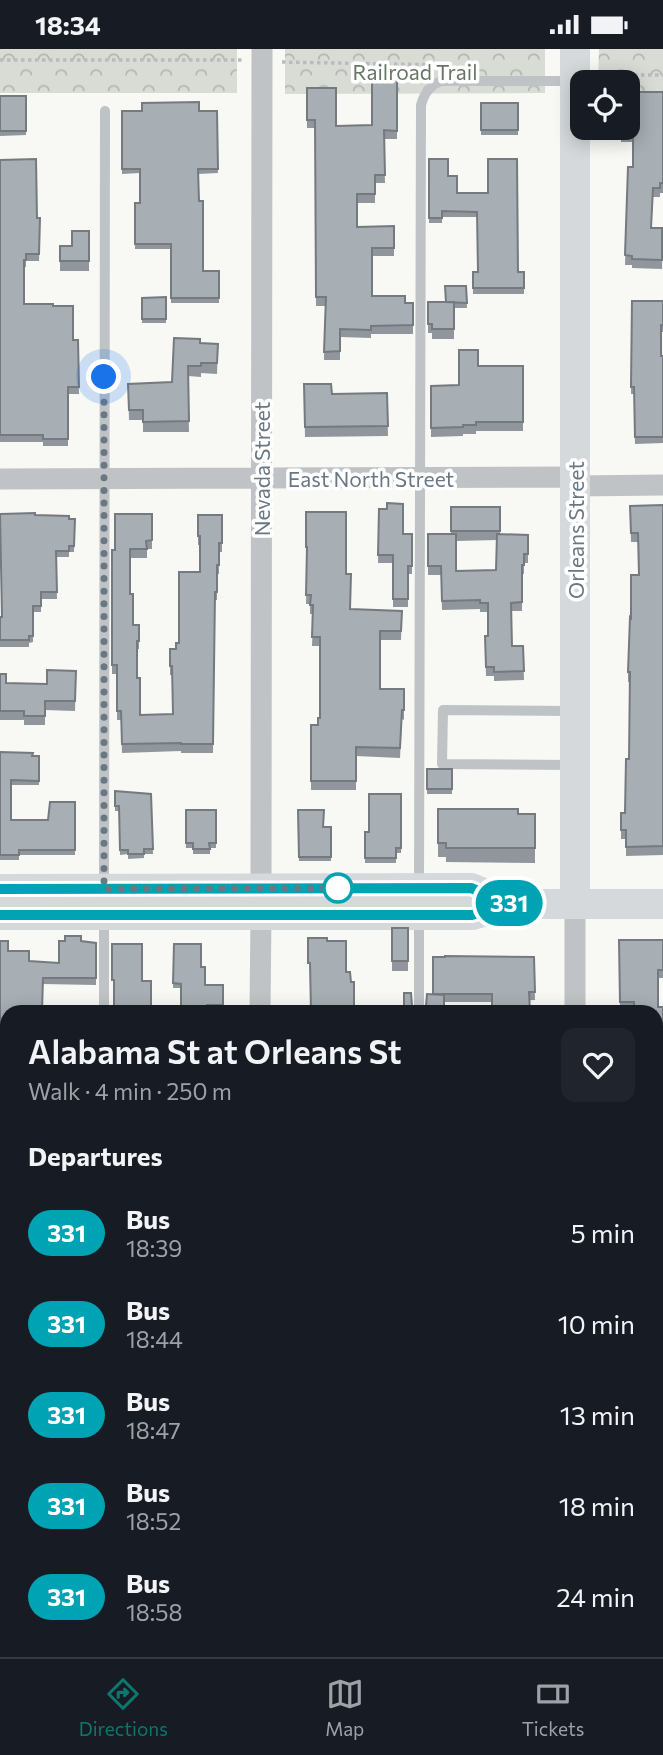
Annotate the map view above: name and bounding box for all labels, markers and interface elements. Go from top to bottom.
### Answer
text: 18:34 [35,9,101,40]
park label: Railroad Trail [352,59,478,84]
map controls [570,70,640,140]
button: locate [570,70,640,140]
your location [86,359,121,394]
street label: Nevada Street [249,402,274,536]
street label: Orleans Street [563,461,588,599]
street label: East North Street [288,466,454,491]
unlabelled marker [323,873,353,903]
line badge: 331 [469,880,549,926]
text: 331 [490,888,528,917]
button: heart [561,1028,635,1102]
text: Alabama St at Orleans St [28,1030,402,1071]
text: Walk · 4 min · 250 m [28,1077,232,1105]
text: Departures [28,1140,163,1171]
text: Bus [126,1203,170,1234]
text: 5 min [571,1217,635,1248]
text: 331 [47,1218,86,1247]
text: 18:39 [126,1234,182,1262]
text: Bus [126,1294,170,1325]
text: 10 min [558,1308,635,1339]
text: 331 [47,1309,86,1338]
text: 18:44 [126,1325,183,1353]
text: Bus [126,1385,170,1416]
text: 13 min [560,1399,635,1430]
text: 331 [47,1400,86,1429]
text: 18:47 [126,1416,181,1444]
text: Bus [126,1476,170,1507]
text: 18 min [559,1490,635,1521]
text: 331 [47,1491,86,1520]
text: 18:52 [126,1507,181,1535]
text: Bus [126,1567,170,1598]
text: 24 min [556,1581,635,1612]
text: 331 [47,1582,86,1611]
text: 18:58 [126,1598,182,1626]
tab: Directions [79,1675,168,1740]
tab: Map [325,1675,364,1740]
tab: Tickets [522,1675,584,1740]

